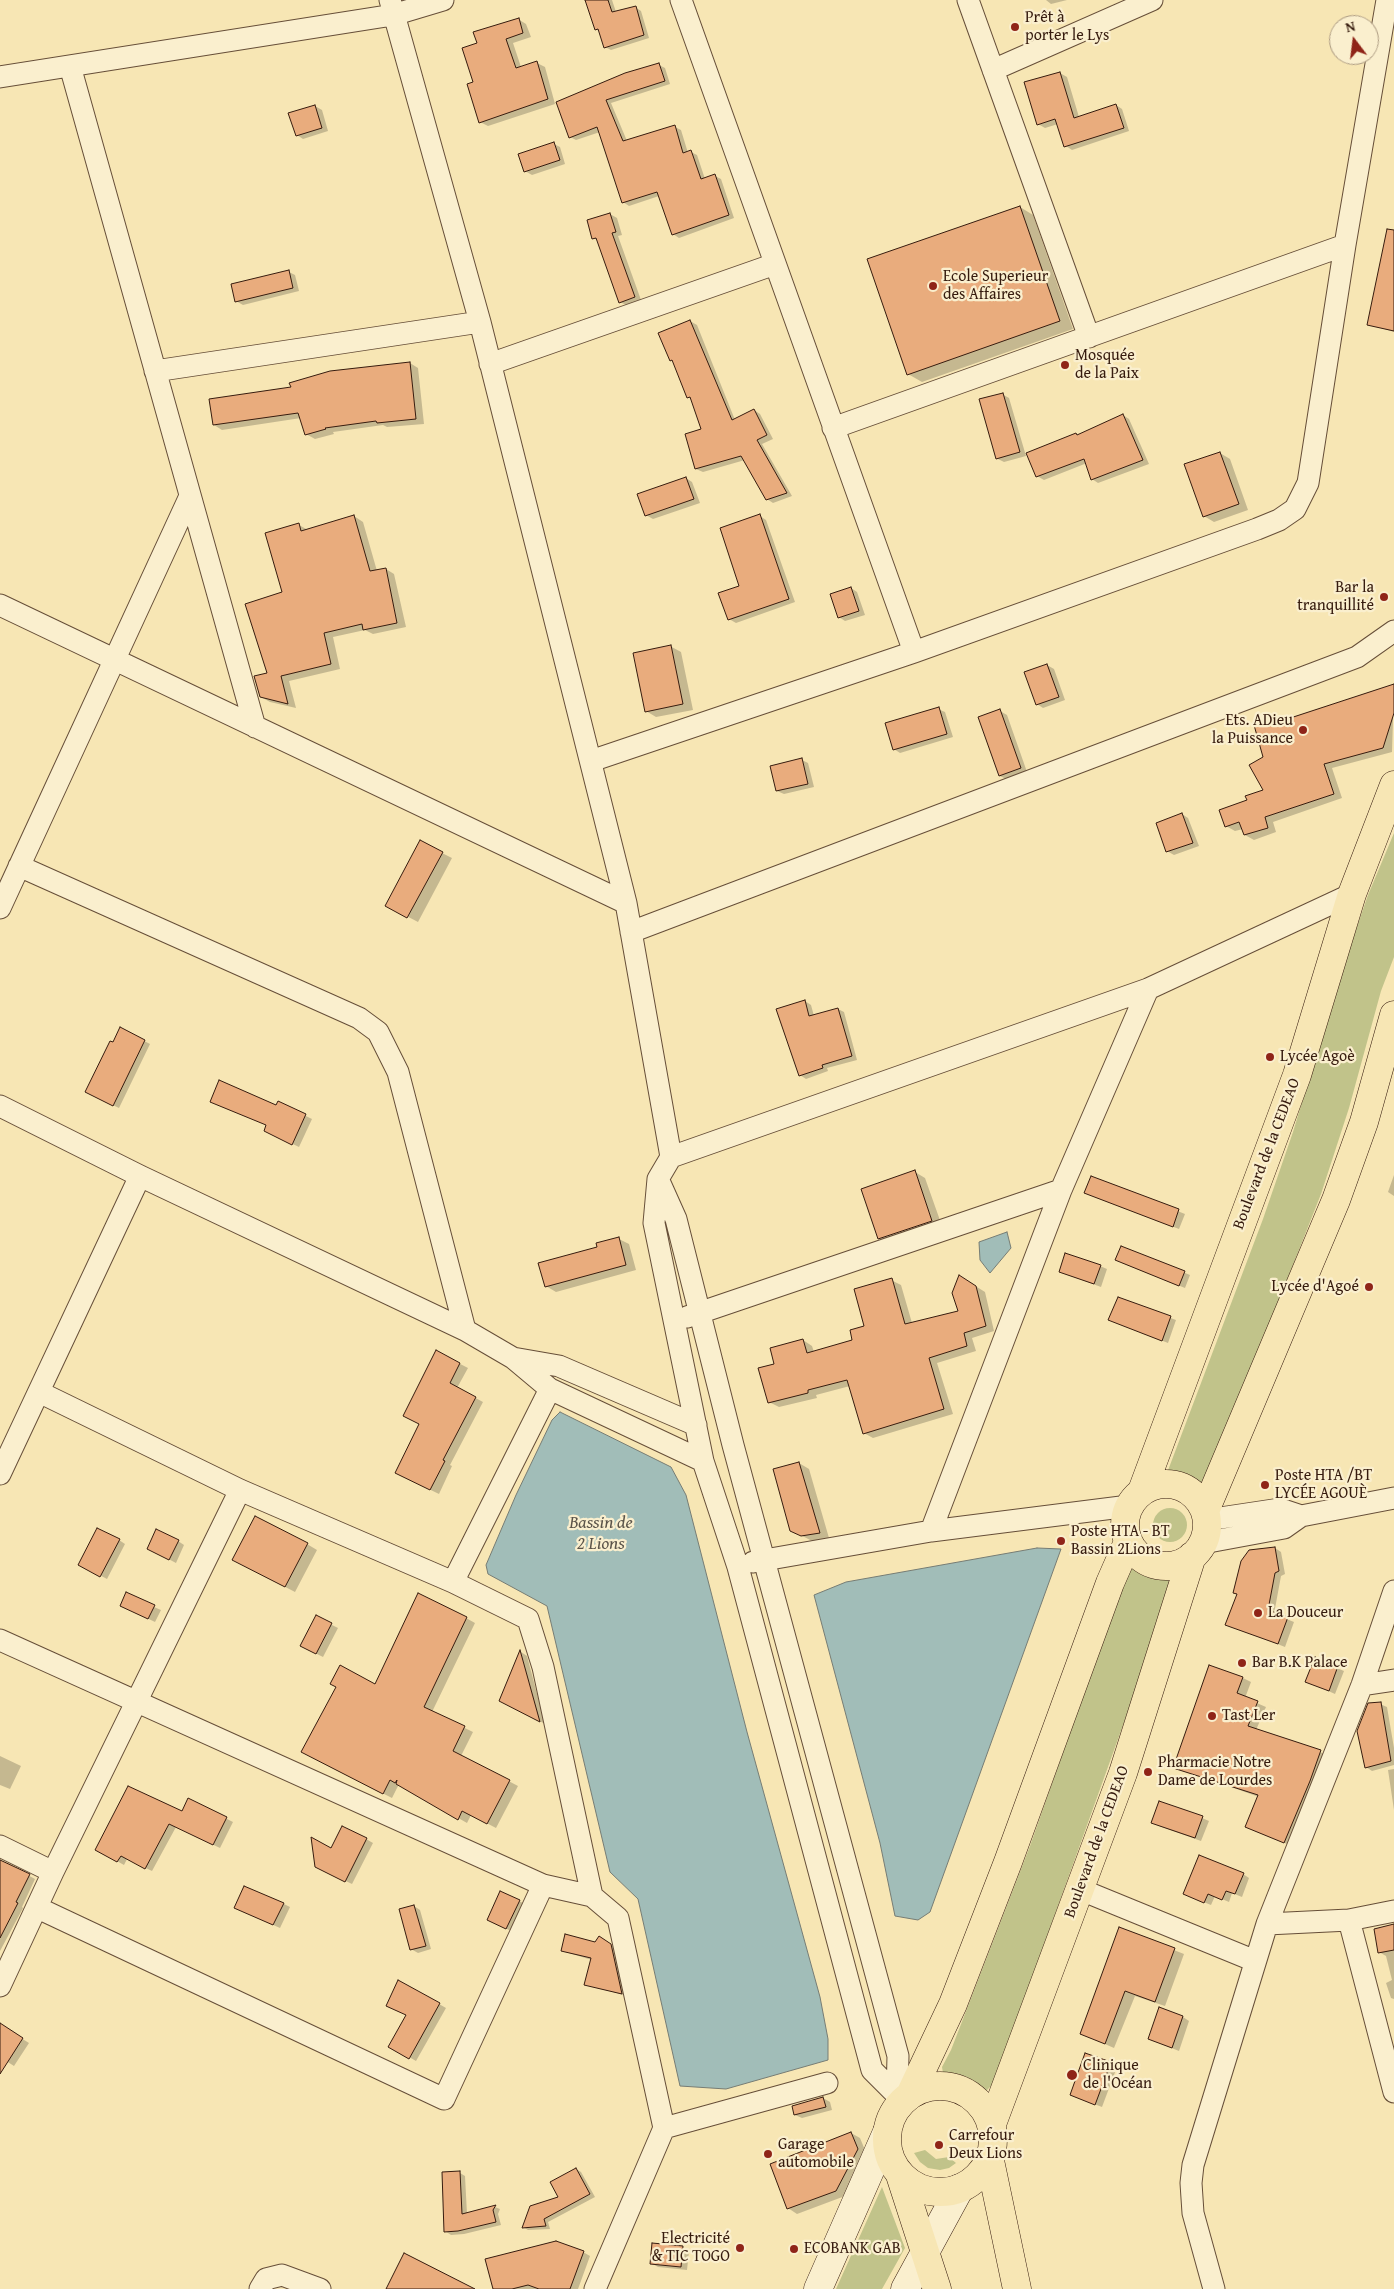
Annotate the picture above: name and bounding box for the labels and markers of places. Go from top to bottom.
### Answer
place label: Prêt à porter le Lys [1025,8,1109,46]
marker: Prêt à porter le Lys [1009,21,1021,33]
place label: Ecole Superieur des Affaires [943,267,1048,305]
marker: Ecole Superieur des Affaires [927,280,939,292]
place label: Mosquée de la Paix [1075,346,1139,384]
marker: Mosquée de la Paix [1059,359,1071,371]
place label: Bar la tranquillité [1297,578,1374,616]
marker: Bar la tranquillité [1378,591,1390,603]
place label: Ets. ADieu la Puissance [1212,711,1293,749]
marker: Ets. ADieu la Puissance [1297,724,1309,736]
place label: Lycée Agoè [1280,1047,1355,1067]
marker: Lycée Agoè [1264,1051,1276,1063]
place label: Lycée d'Agoé [1272,1277,1359,1297]
marker: Lycée d'Agoé [1363,1281,1375,1293]
place label: Poste HTA /BT LYCÉE AGOUÈ [1275,1466,1372,1504]
marker: Poste HTA /BT LYCÉE AGOUÈ [1259,1479,1271,1491]
place label: Poste HTA - BT Bassin 2Lions [1071,1522,1170,1560]
marker: Poste HTA - BT Bassin 2Lions [1055,1535,1067,1547]
place label: La Douceur [1268,1603,1343,1623]
marker: La Douceur [1252,1607,1264,1619]
place label: Bar B.K Palace [1252,1653,1348,1673]
marker: Bar B.K Palace [1236,1657,1248,1669]
place label: Tast Ler [1222,1706,1275,1726]
marker: Tast Ler [1206,1710,1218,1722]
place label: Pharmacie Notre Dame de Lourdes [1158,1753,1272,1791]
marker: Pharmacie Notre Dame de Lourdes [1142,1766,1154,1778]
place label: Clinique de l'Océan [1083,2056,1152,2094]
marker: Clinique de l'Océan [1065,2068,1079,2082]
place label: Carrefour Deux Lions [949,2126,1022,2164]
place label: Garage automobile [778,2135,854,2173]
marker: Carrefour Deux Lions [933,2139,945,2151]
marker: Garage automobile [762,2148,774,2160]
place label: Electricité & TIC TOGO [652,2229,730,2267]
place label: ECOBANK GAB [804,2239,901,2259]
marker: Electricité & TIC TOGO [734,2242,746,2254]
marker: ECOBANK GAB [788,2243,800,2255]

